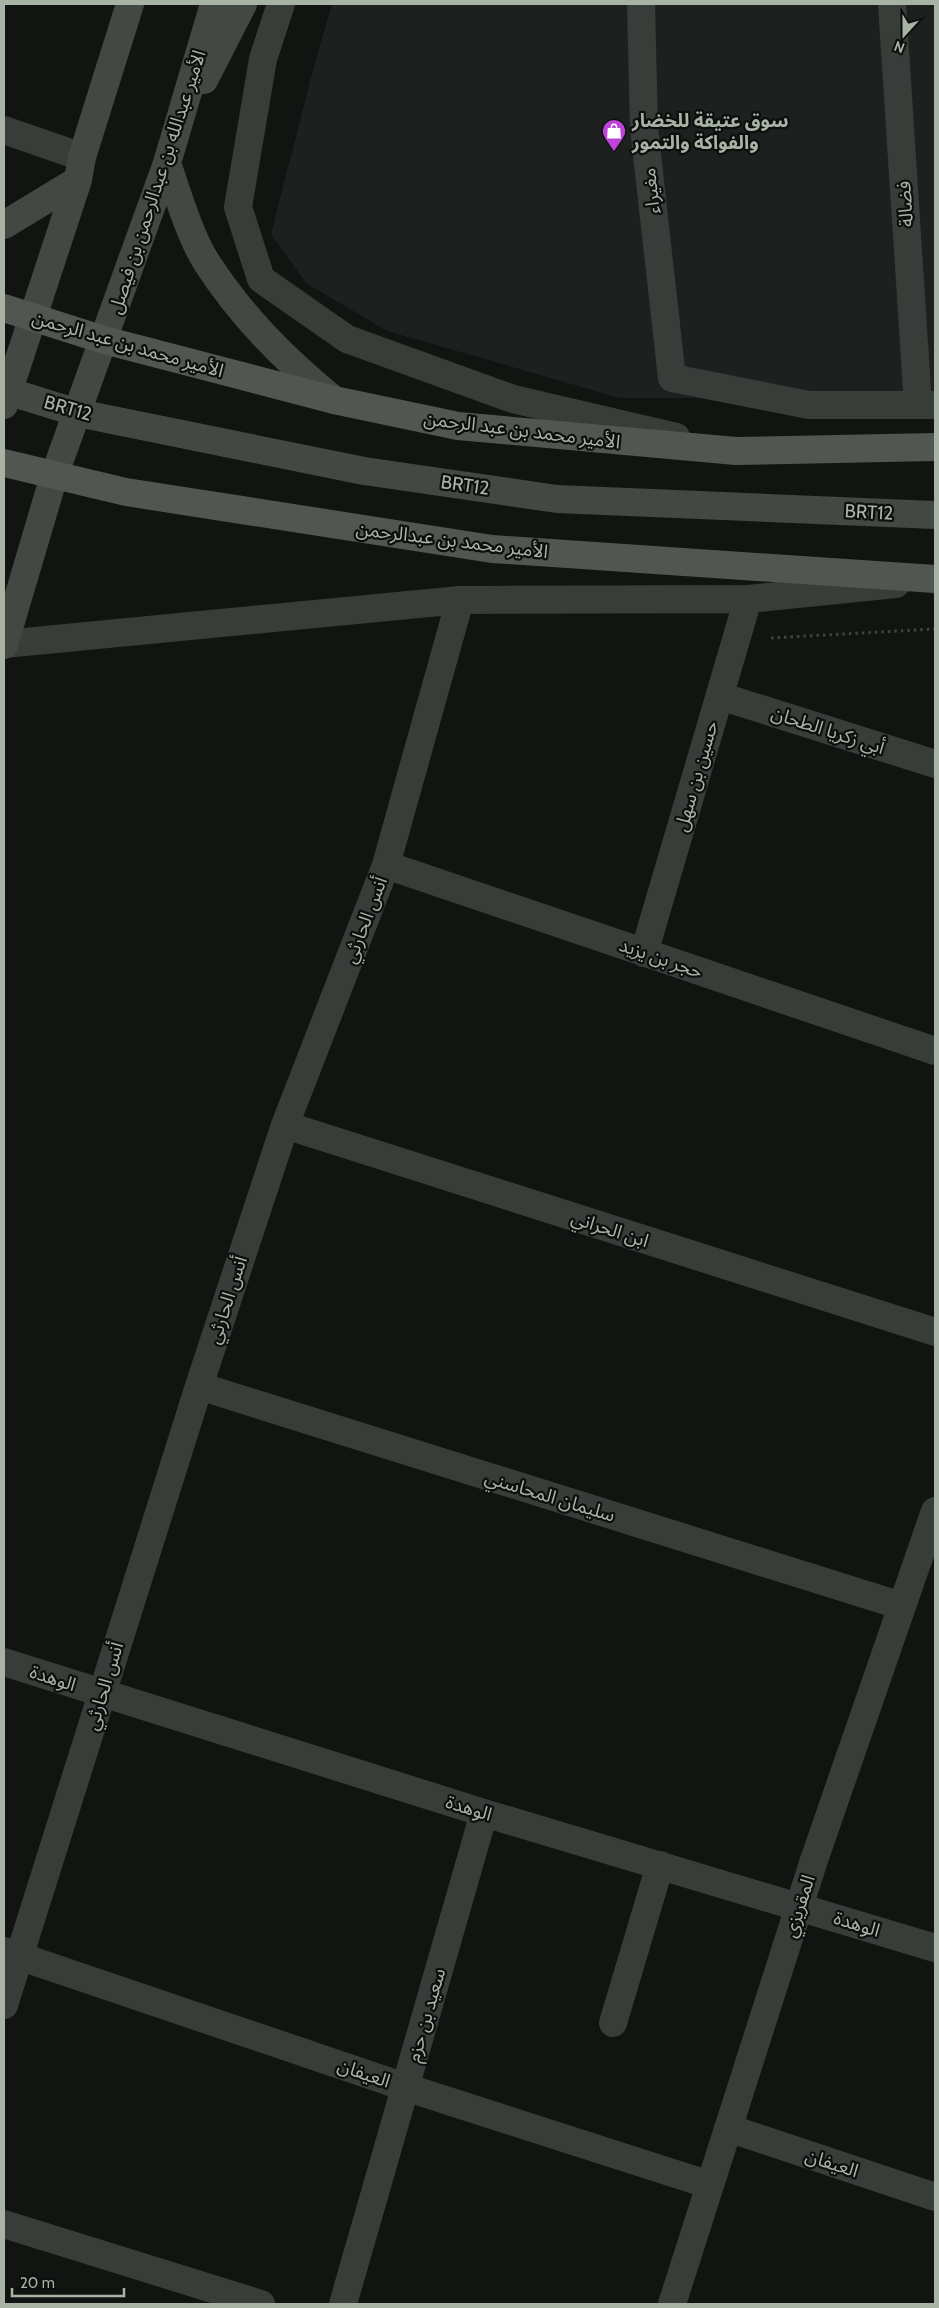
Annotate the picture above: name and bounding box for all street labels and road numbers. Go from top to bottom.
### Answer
street label: الأمير عبدالله بن عبدالرحمن بن فيصل [103,47,211,317]
street label: مغيراء [637,167,665,215]
street label: فضالة [892,180,918,228]
street label: الأمير محمد بن عبد الرحمن [30,306,226,382]
street label: BRT12 [41,390,95,426]
street label: الأمير محمد بن عبد الرحمن [422,407,622,453]
street label: BRT12 [439,470,491,500]
street label: BRT12 [844,499,894,525]
street label: الأمير محمد بن عبدالرحمن [355,517,549,563]
street label: أبي زكريا الطحان [767,701,888,762]
street label: حسين بن سهل [669,718,723,834]
street label: أنس الحارثي [338,873,395,968]
street label: حجر بن يزيد [616,933,706,983]
street label: ابن الحراني [567,1206,652,1256]
street label: أنس الحارثي [202,1253,255,1348]
street label: سليمان المحاسني [481,1465,618,1530]
street label: أنس الحارثي [80,1639,132,1734]
street label: الوهدة [27,1660,79,1696]
street label: الوهدة [443,1790,495,1826]
street label: المقريزي [778,1872,823,1941]
street label: الوهدة [831,1906,883,1942]
street label: سعيد بن حزم [402,1965,453,2065]
street label: العيفان [335,2053,393,2093]
street label: العيفان [803,2144,861,2182]

